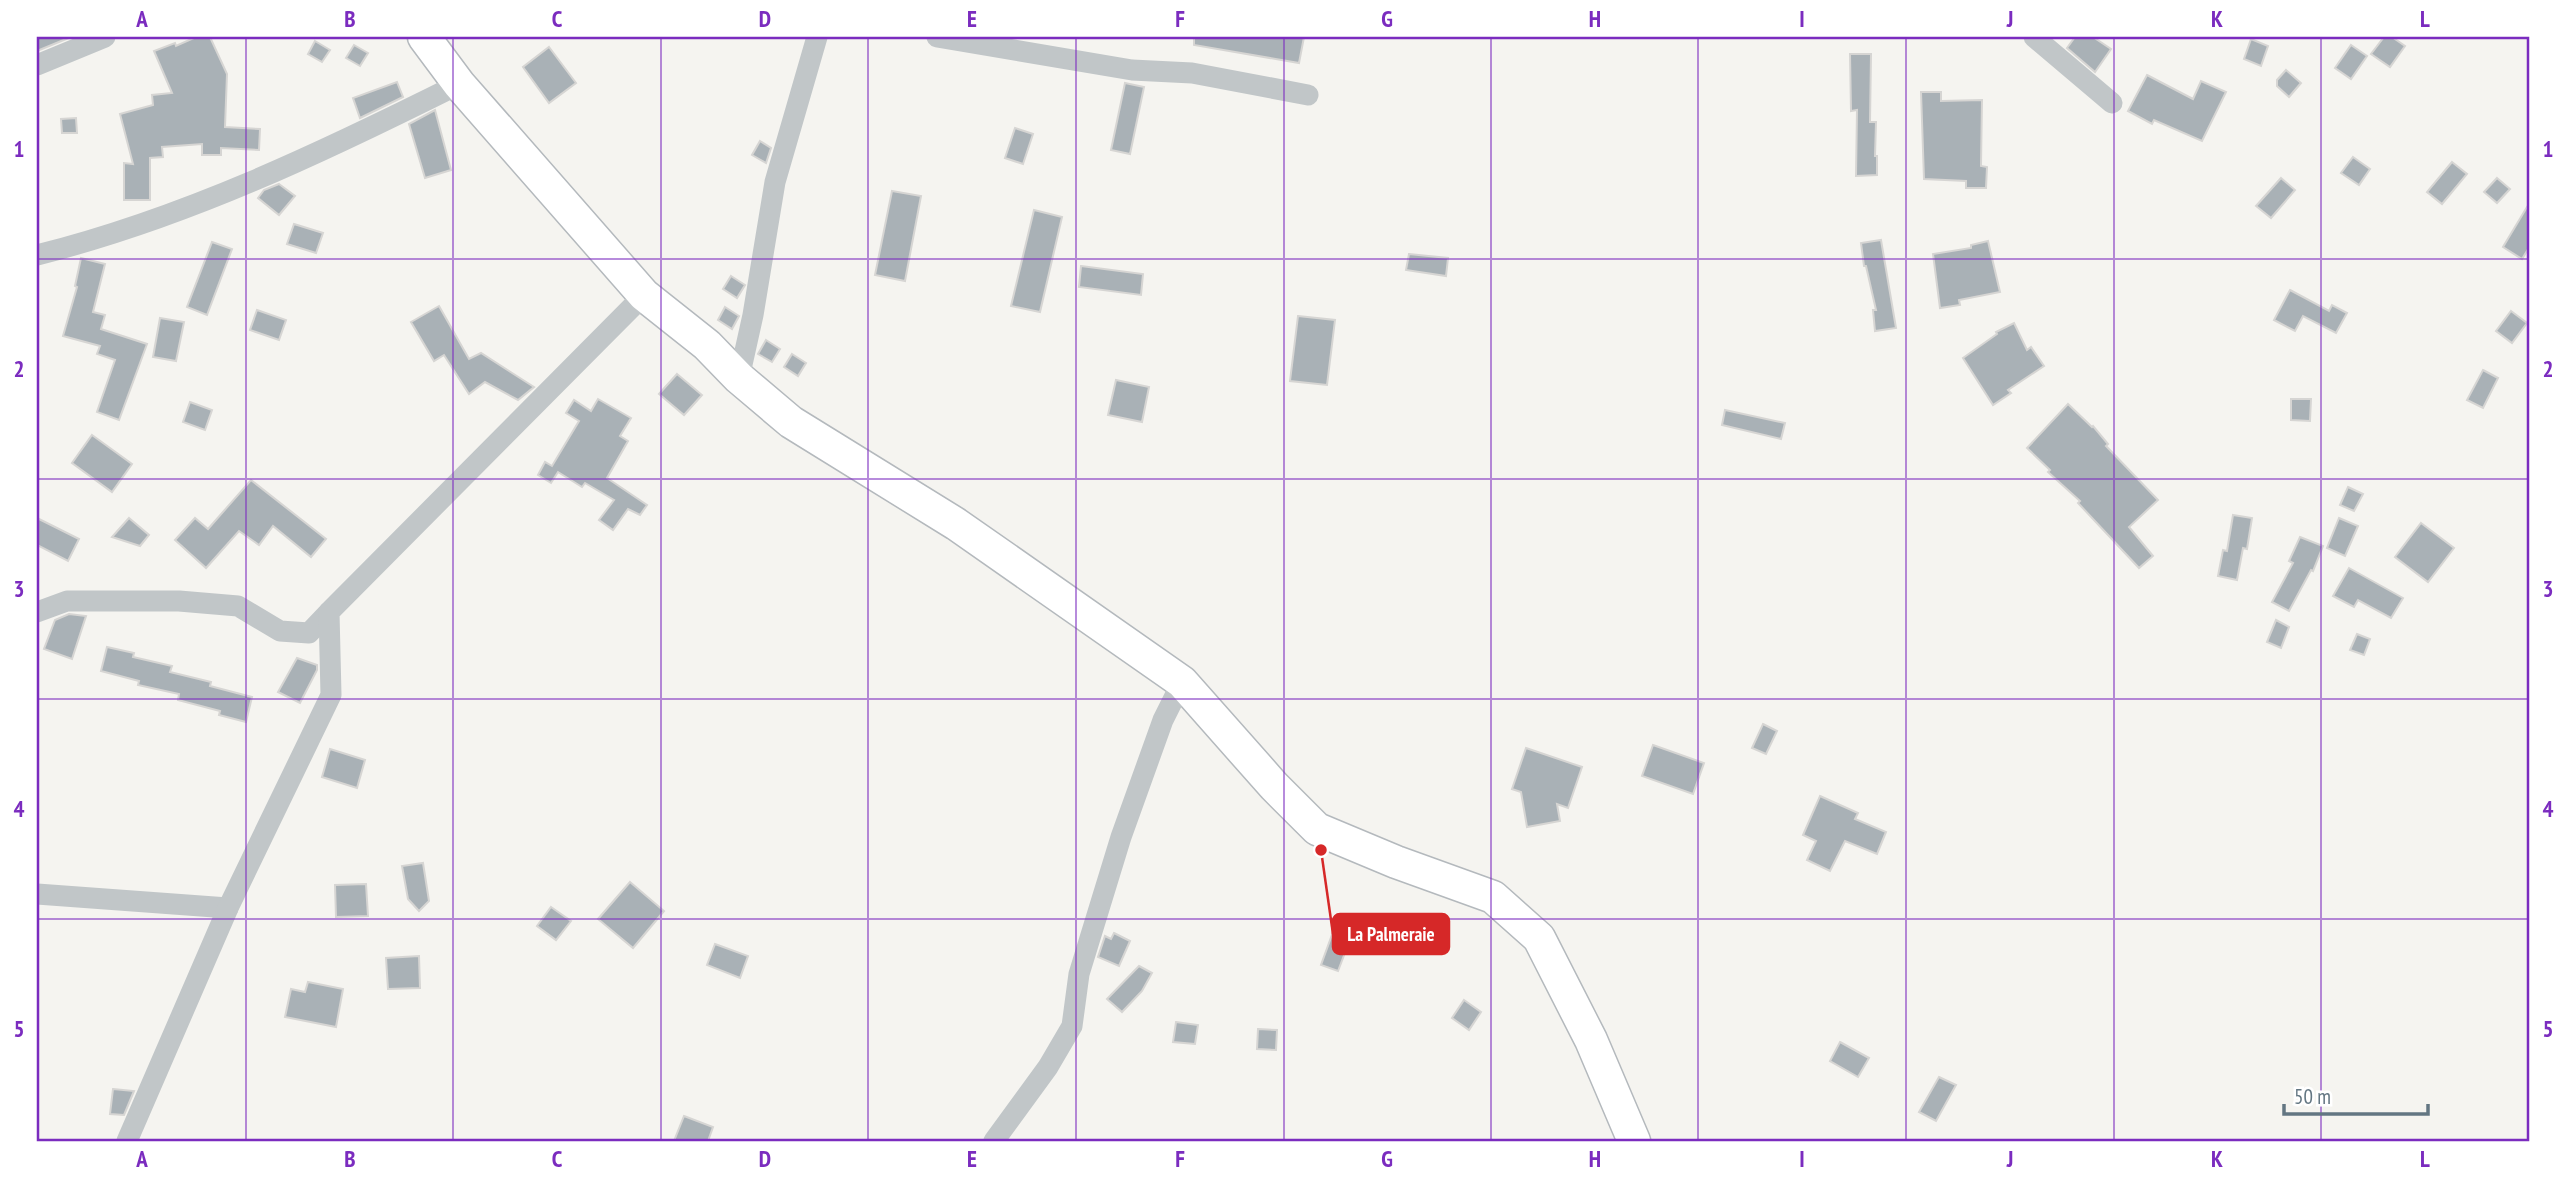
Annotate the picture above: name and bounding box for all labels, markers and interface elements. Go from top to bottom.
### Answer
text: A [135,4,148,33]
text: B [344,4,356,33]
text: C [552,4,563,33]
text: D [759,4,771,33]
text: E [967,4,977,33]
text: F [1175,4,1185,33]
text: G [1381,4,1393,33]
text: H [1589,4,1601,33]
text: I [1799,4,1805,33]
text: J [2006,4,2013,33]
text: K [2211,4,2223,33]
text: L [2420,4,2430,33]
text: 1 [14,134,25,163]
text: 1 [2543,134,2554,163]
text: 2 [14,354,25,383]
text: 2 [2543,354,2554,383]
text: 3 [14,574,25,603]
text: 3 [2543,574,2554,603]
text: 4 [14,794,25,823]
text: 4 [2543,794,2554,823]
callout: La Palmeraie [1333,914,1449,954]
text: La Palmeraie [1347,922,1435,946]
text: 5 [14,1014,25,1043]
text: 5 [2543,1014,2554,1043]
scale bar [2284,1073,2427,1117]
text: 50 m [2294,1083,2331,1110]
text: A [135,1144,148,1173]
text: B [344,1144,356,1173]
text: C [552,1144,563,1173]
text: D [759,1144,771,1173]
text: E [967,1144,977,1173]
text: F [1175,1144,1185,1173]
text: G [1381,1144,1393,1173]
text: H [1589,1144,1601,1173]
text: I [1799,1144,1805,1173]
text: J [2006,1144,2013,1173]
text: K [2211,1144,2223,1173]
text: L [2420,1144,2430,1173]

